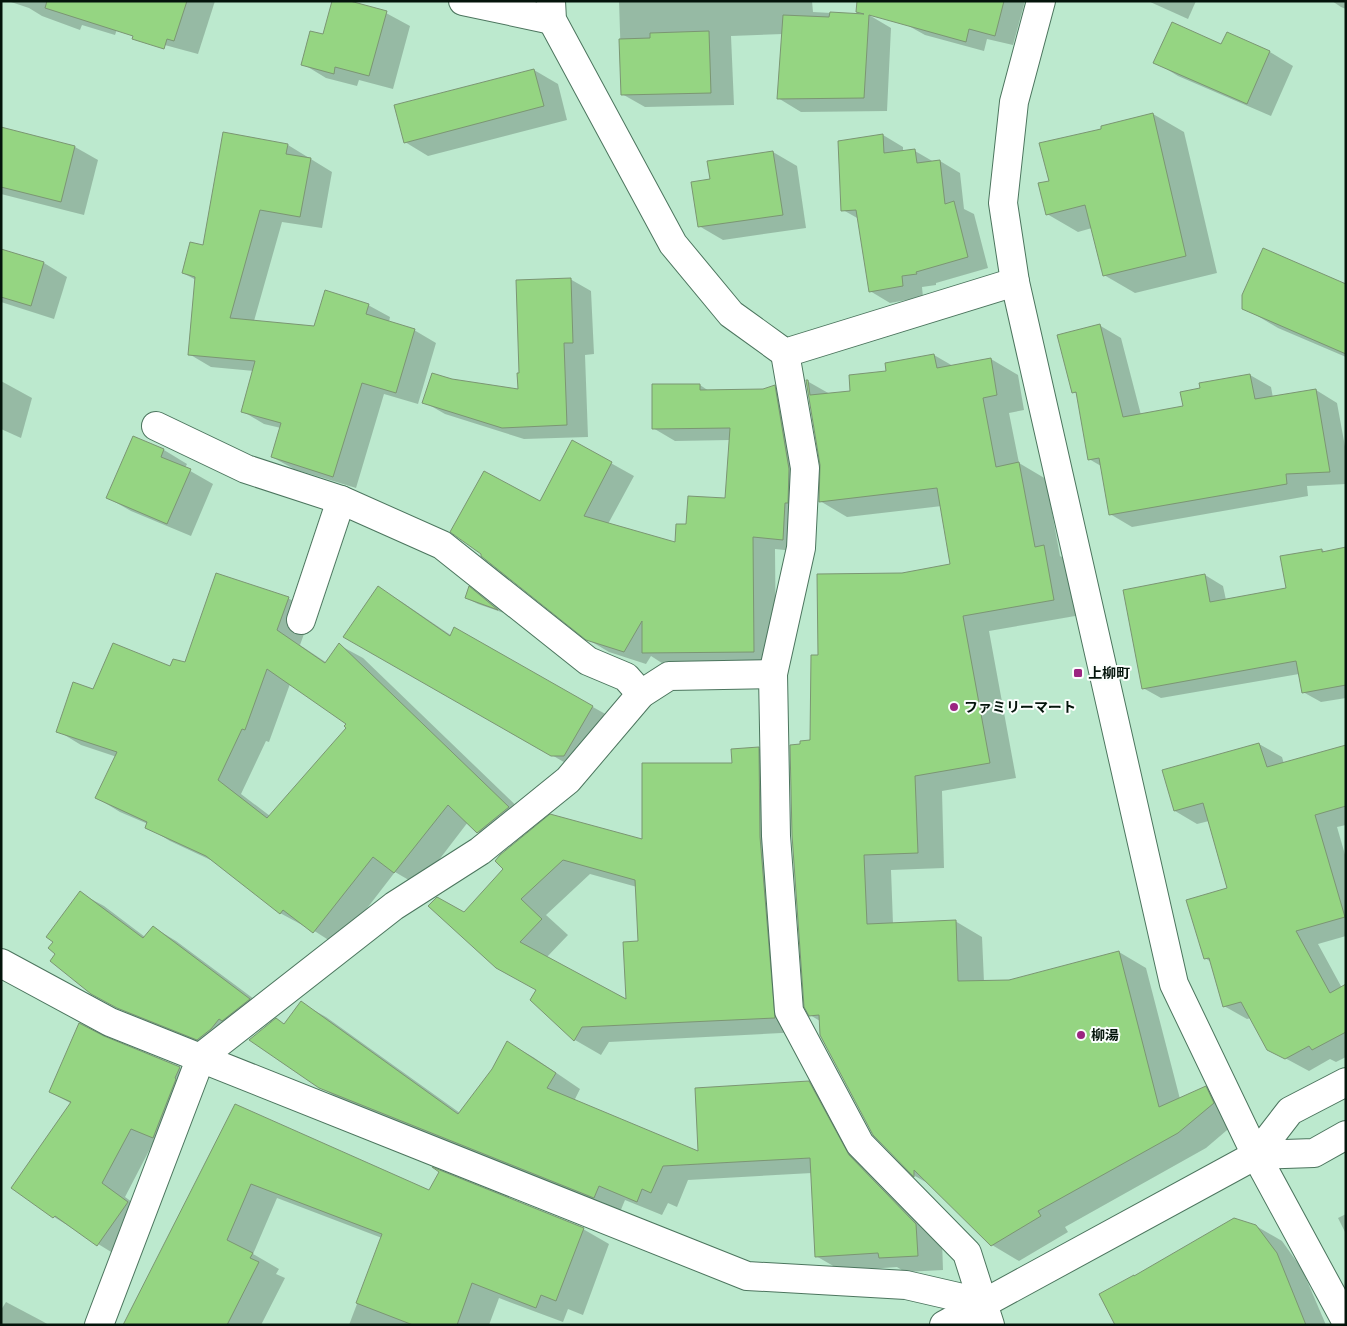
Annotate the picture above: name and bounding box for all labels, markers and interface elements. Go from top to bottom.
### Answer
place label: 上柳町 [1088,665,1130,681]
marker: 上柳町 [1072,667,1084,679]
place label: ファミリーマート [964,699,1076,715]
marker: ファミリーマート [948,701,960,713]
place label: 柳湯 [1091,1027,1119,1043]
marker: 柳湯 [1075,1029,1087,1041]

